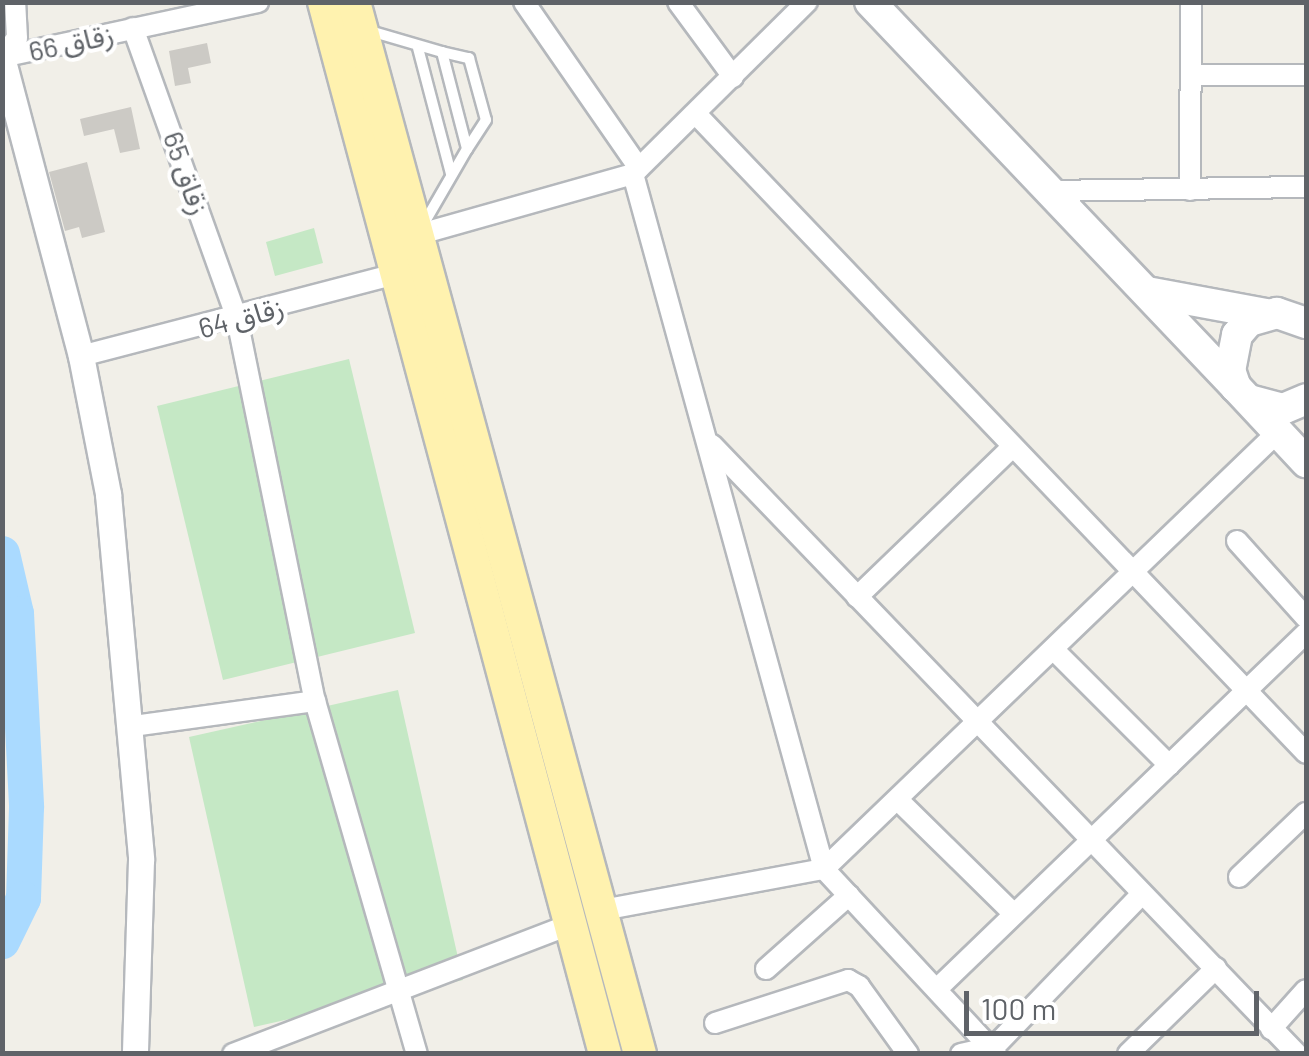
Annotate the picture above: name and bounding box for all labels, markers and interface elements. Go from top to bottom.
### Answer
street label: زقاق 66 [25,17,117,67]
street label: زقاق 65 [157,127,217,219]
street label: زقاق 64 [195,289,287,345]
scale bar [969,971,1264,1033]
text: 100 m [981,990,1056,1026]

